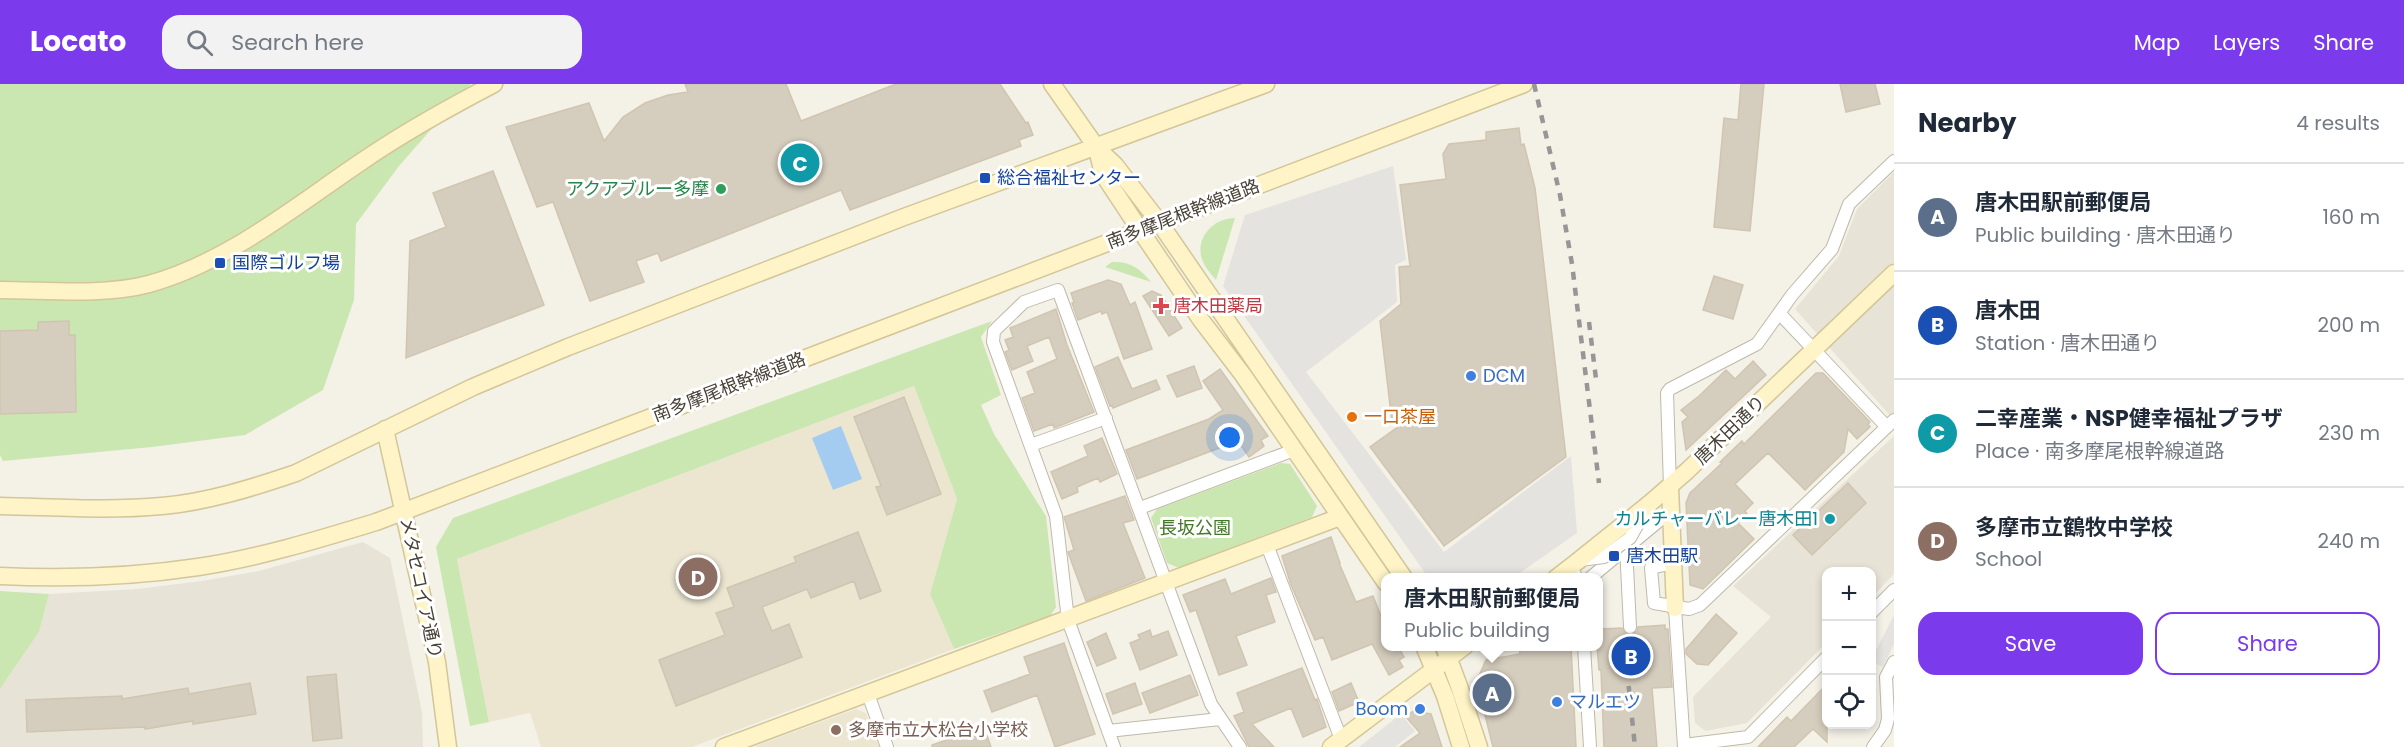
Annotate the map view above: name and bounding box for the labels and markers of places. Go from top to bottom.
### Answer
pin: C [780,140,820,185]
place label: 総合福祉センター [997,165,1141,190]
marker: 総合福祉センター [978,171,992,185]
place label: アクアブルー多摩 [566,176,709,201]
marker: アクアブルー多摩 [714,182,728,196]
place label: 国際ゴルフ場 [232,250,340,275]
marker: 国際ゴルフ場 [213,256,227,270]
place label: 唐木田薬局 [1173,293,1263,318]
marker: 唐木田薬局 [1154,299,1168,313]
place label: DCM [1483,363,1525,388]
marker: DCM [1464,369,1478,383]
place label: 一口茶屋 [1364,404,1436,429]
marker: 一口茶屋 [1345,410,1359,424]
place label: カルチャーバレー唐木田1 [1615,506,1818,531]
marker: カルチャーバレー唐木田1 [1823,512,1837,526]
place label: 唐木田駅 [1626,543,1698,568]
marker: 唐木田駅 [1607,549,1621,563]
pin: D [678,554,718,600]
pin: B [1612,634,1650,678]
pin: A [1472,670,1512,716]
place label: マルエツ [1569,689,1641,714]
marker: マルエツ [1550,695,1564,709]
place label: Boom [1355,696,1408,721]
marker: Boom [1413,702,1427,716]
place label: 多摩市立大松台小学校 [848,717,1028,742]
marker: 多摩市立大松台小学校 [829,723,843,737]

